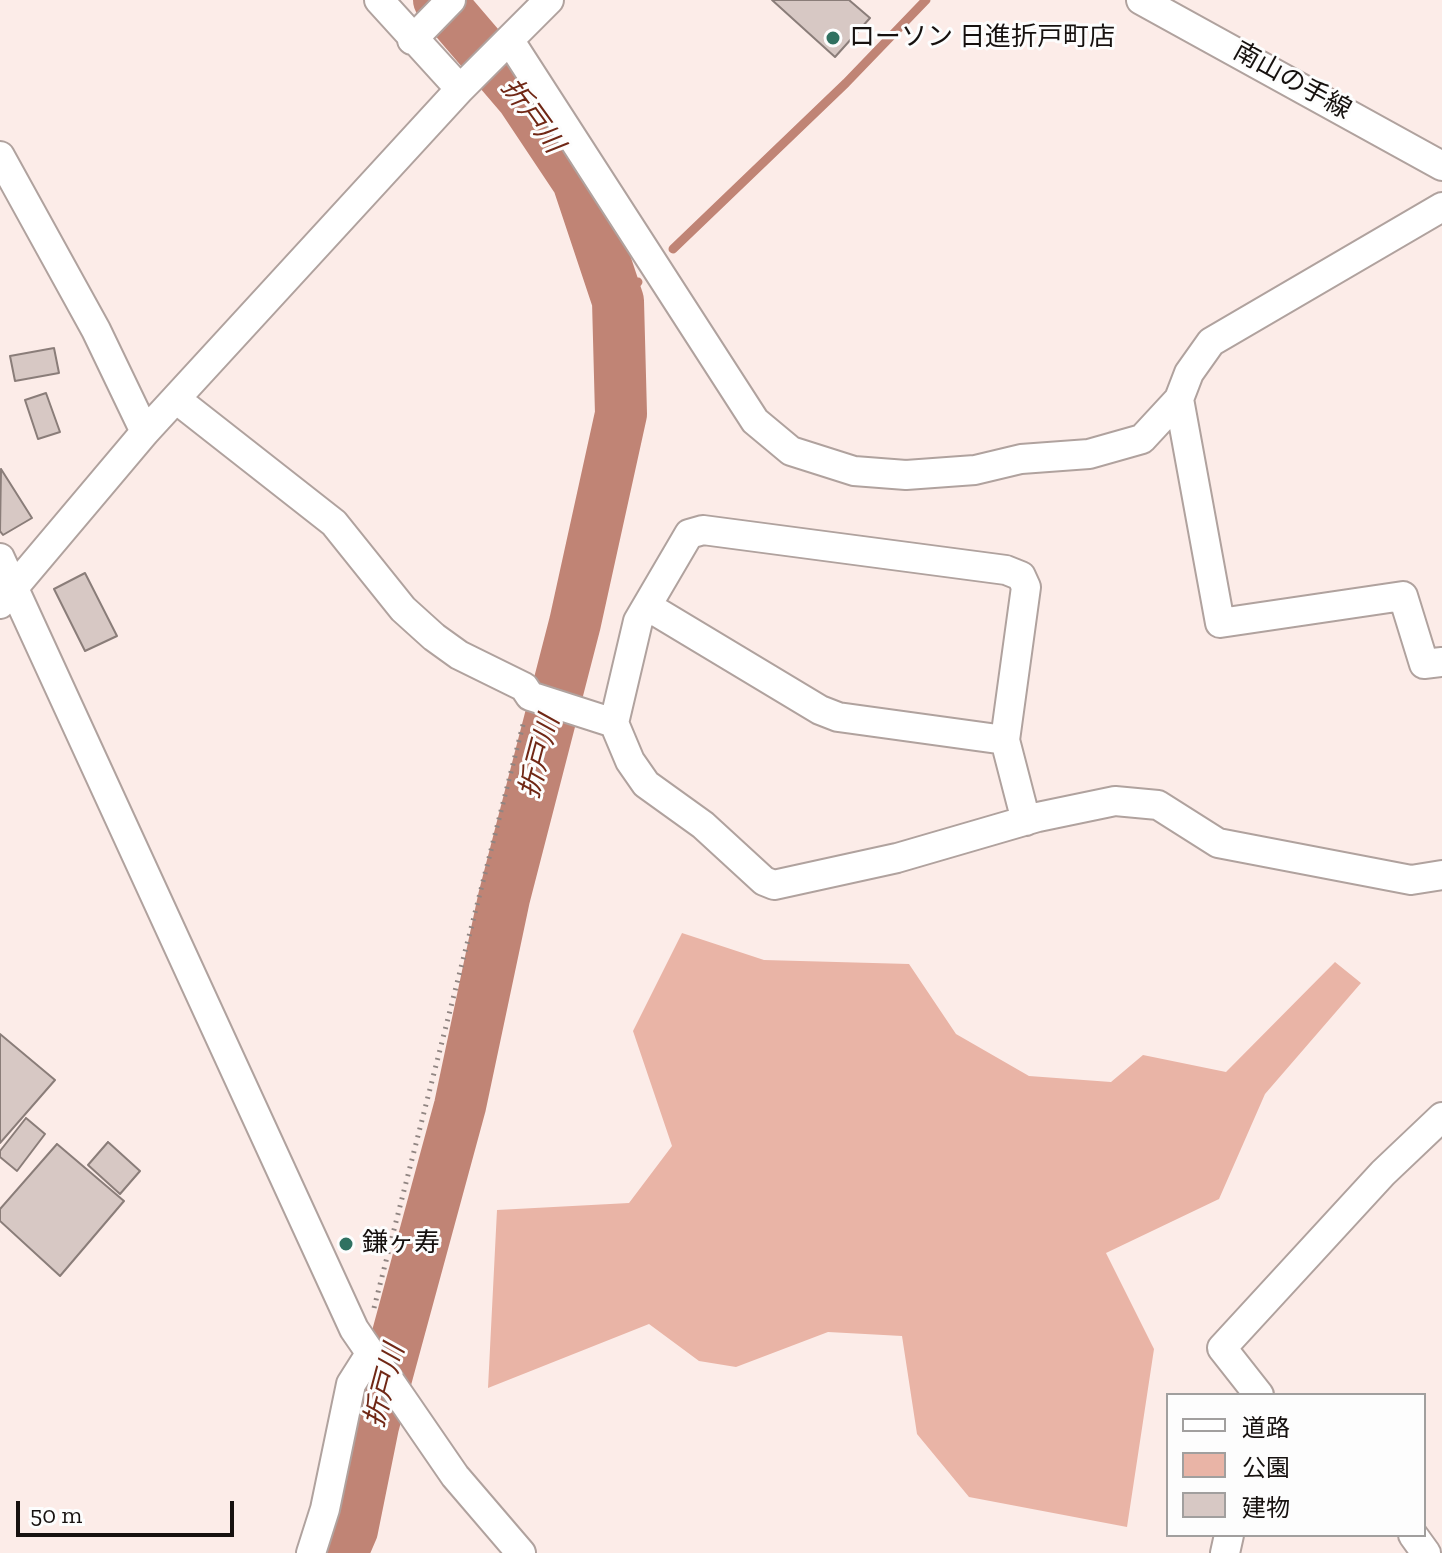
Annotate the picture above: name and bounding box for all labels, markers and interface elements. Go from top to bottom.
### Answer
place label: ローソン 日進折戸町店 [849,22,1115,54]
marker: ローソン 日進折戸町店 [824,29,842,47]
street label: 南山の手線 [1228,36,1356,126]
water label: 折戸川 [494,72,570,160]
water label: 折戸川 [513,712,567,802]
place label: 鎌ヶ寿 [362,1228,440,1260]
marker: 鎌ヶ寿 [337,1235,355,1253]
water label: 折戸川 [358,1341,412,1431]
legend [1166,1393,1426,1537]
text: 道路 [1242,1413,1290,1442]
text: 公園 [1242,1453,1290,1482]
scale bar [20,1485,238,1535]
text: 建物 [1242,1493,1290,1522]
text: 50 m [30,1500,82,1529]

